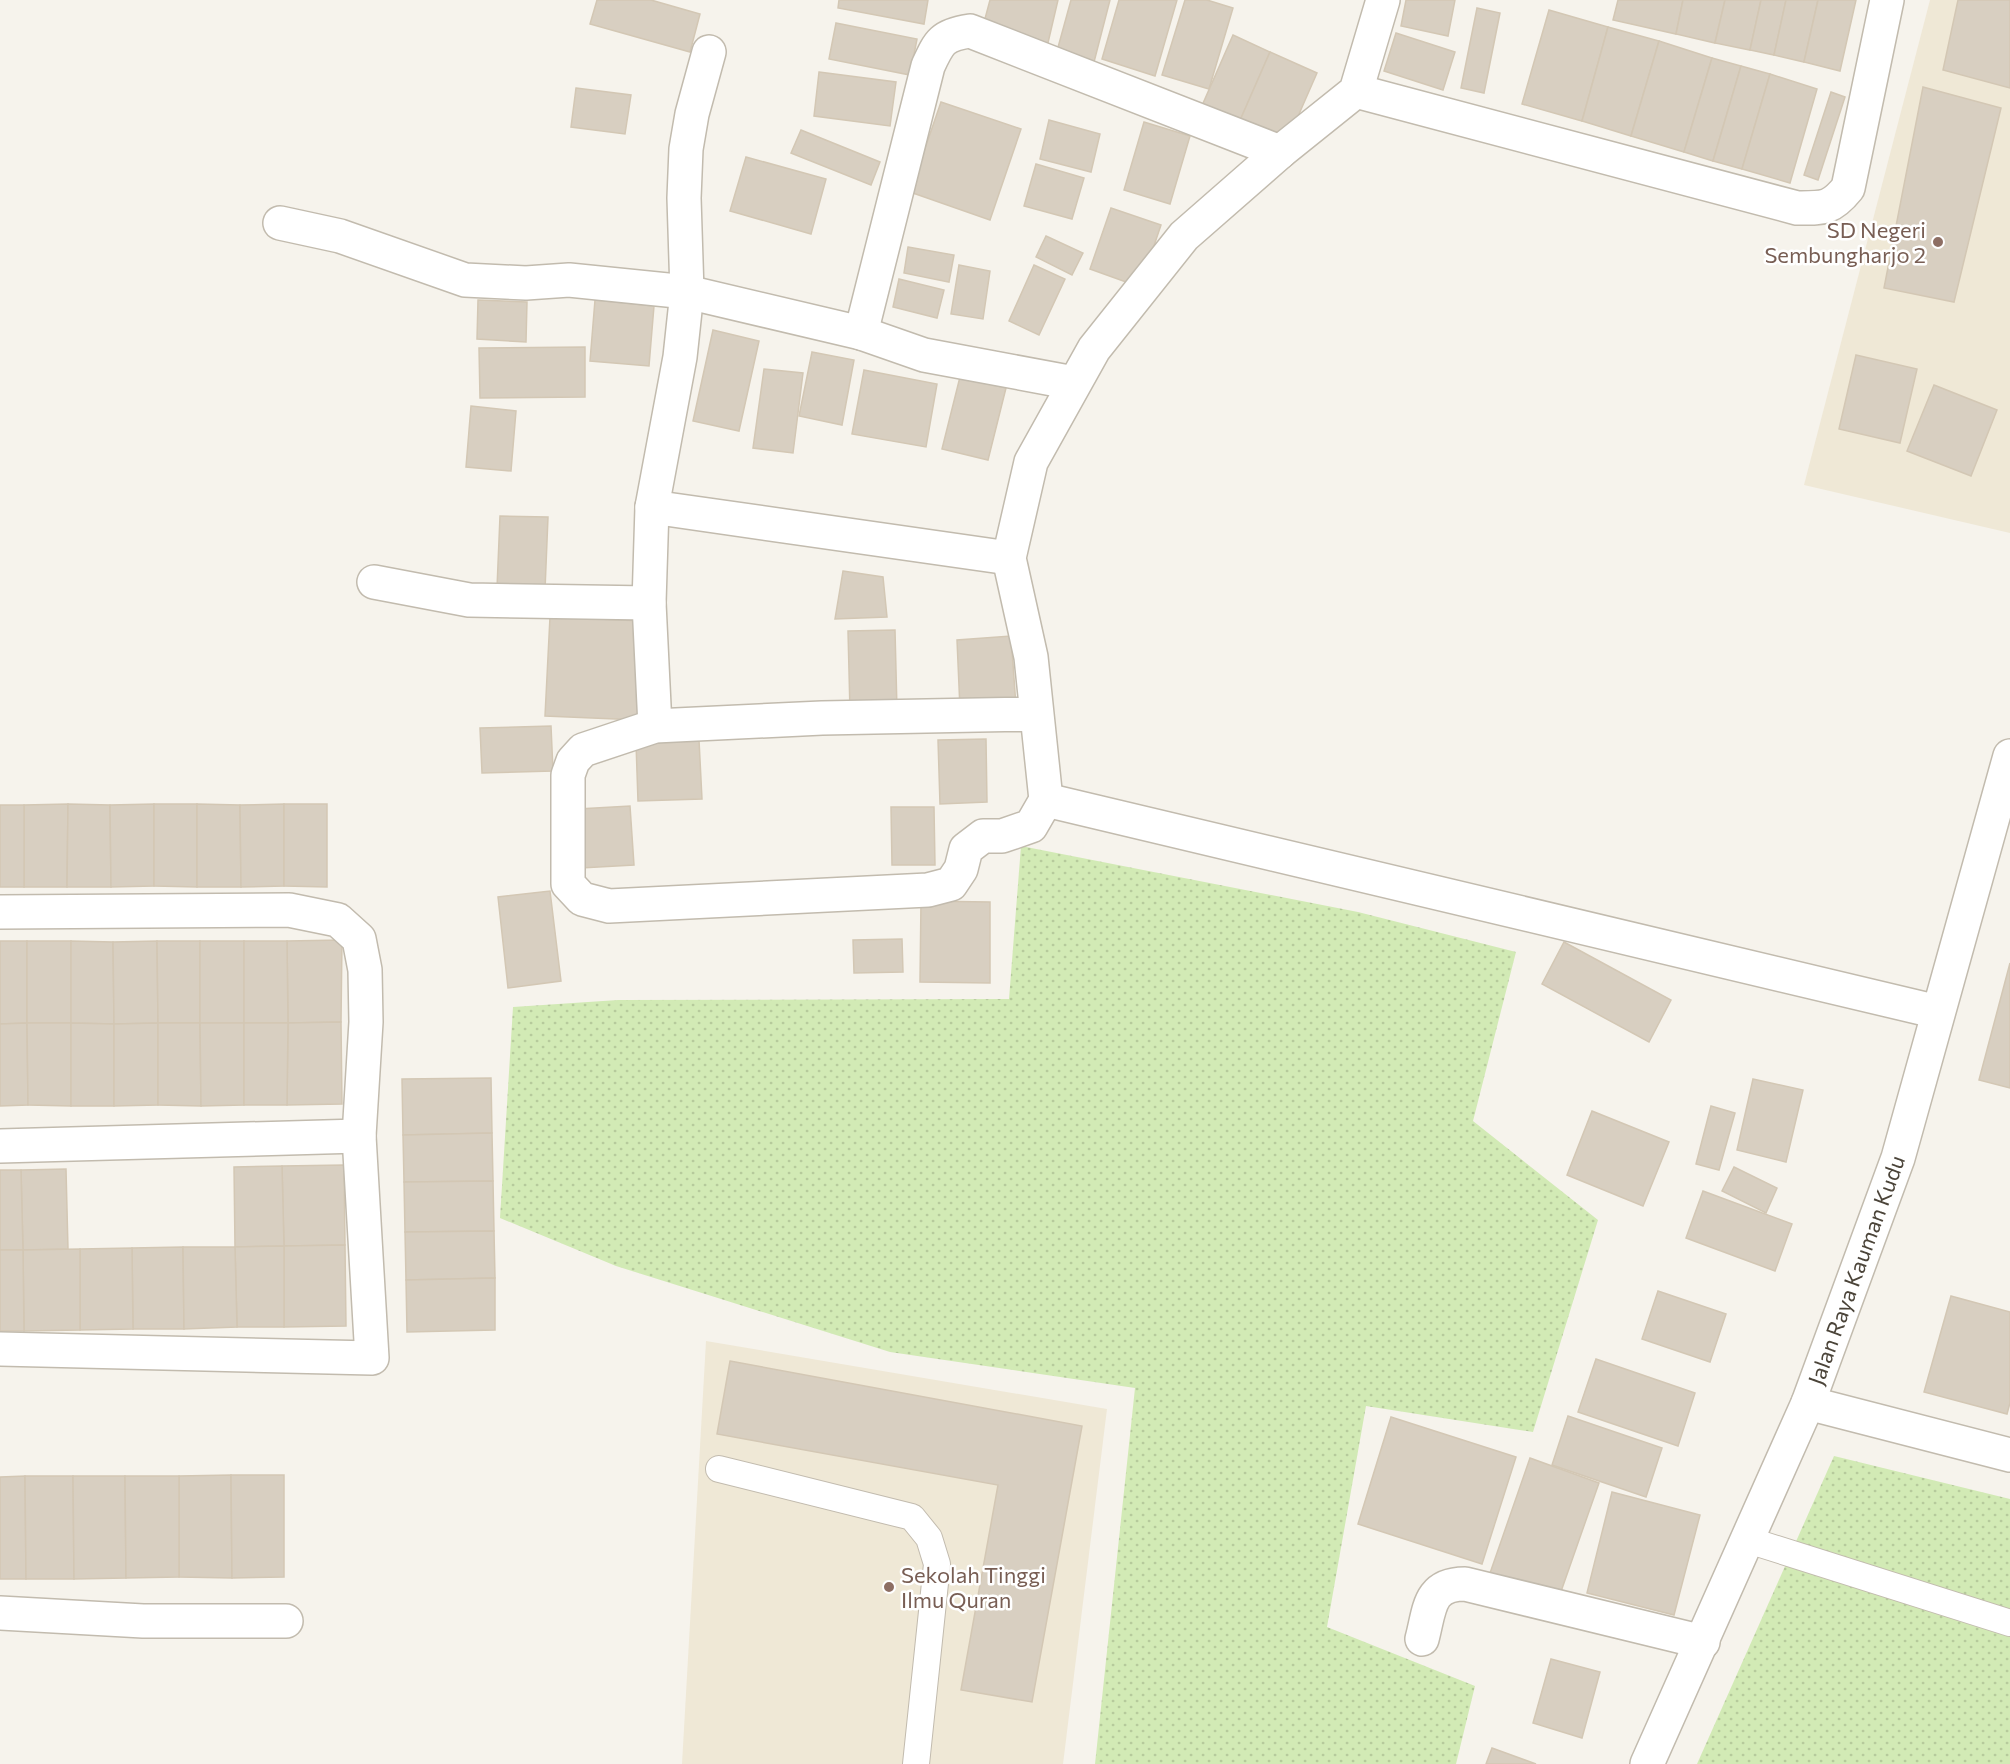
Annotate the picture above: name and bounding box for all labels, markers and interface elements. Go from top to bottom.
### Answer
place label: SD Negeri Sembungharjo 2 [1764,216,1926,268]
marker: SD Negeri Sembungharjo 2 [1931,235,1945,249]
street label: Jalan Raya Kauman Kudu [1802,1151,1910,1389]
place label: Sekolah Tinggi Ilmu Quran [901,1561,1046,1613]
marker: Sekolah Tinggi Ilmu Quran [882,1580,896,1594]

